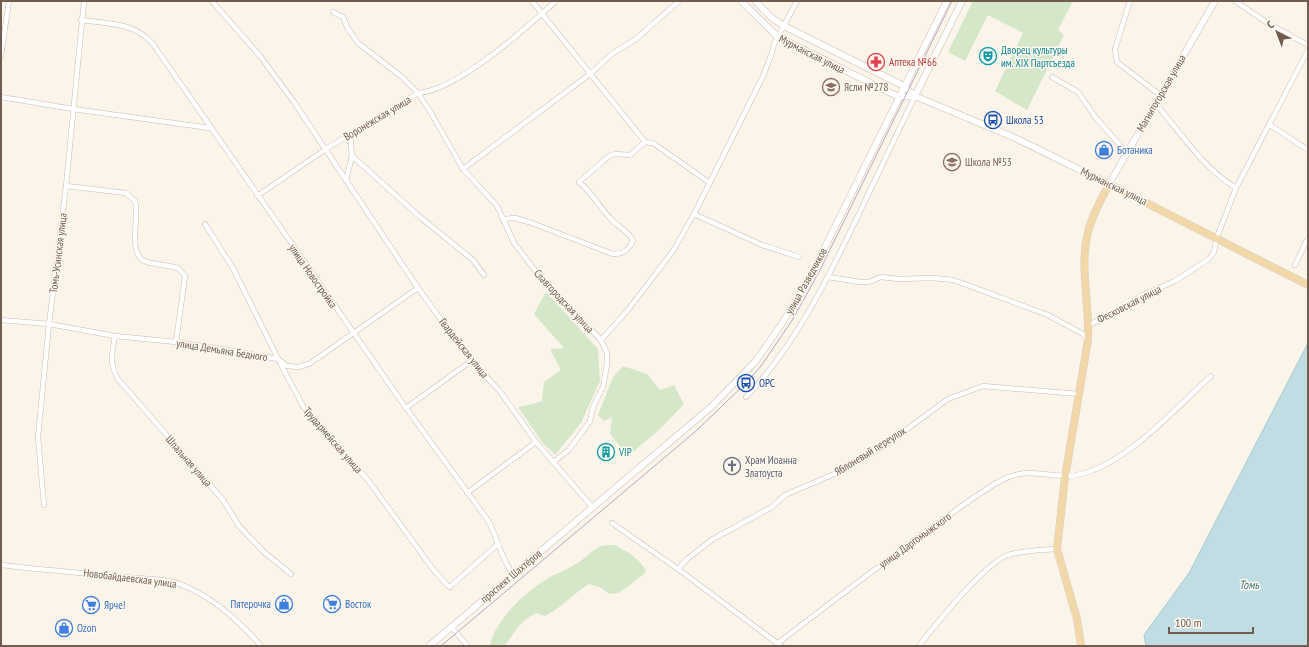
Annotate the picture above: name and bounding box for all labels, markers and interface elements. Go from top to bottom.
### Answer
north arrow [1257,12,1297,52]
text: С [1264,18,1277,31]
street label: Мурманская улица [777,31,847,77]
place label: Дворец культуры им. XIX Партсъезда [1001,43,1075,70]
theatre icon: Дворец культуры им. XIX Партсъезда [978,46,998,66]
pharmacy icon: Аптека №66 [866,52,886,72]
street label: Магнитогорская улица [1133,52,1189,134]
place label: Аптека №66 [889,55,937,69]
school or university icon: Ясли №278 [821,77,841,97]
place label: Ясли №278 [844,80,889,94]
street label: Воронежская улица [341,92,413,144]
bus stop icon: Школа 53 [983,110,1003,130]
place label: Школа 53 [1006,113,1044,127]
shop icon: Ботаника [1094,140,1114,160]
place label: Ботаника [1117,143,1153,157]
school or university icon: Школа №53 [942,152,962,172]
place label: Школа №53 [965,155,1012,169]
street label: Мурманская улица [1078,164,1150,208]
street label: Томь-Усинская улица [46,212,70,294]
street label: улица Новостройка [286,241,340,311]
street label: улица Разведчиков [782,245,830,317]
street label: Славгородская улица [531,266,597,336]
street label: Фесковская улица [1094,282,1164,326]
street label: Гвардейская улица [436,315,492,381]
street label: улица Демьяна Бедного [175,336,269,364]
bus stop icon: ОРС [736,373,756,393]
place label: ОРС [759,376,775,390]
street label: Трудармейская улица [300,404,366,476]
street label: Яблоневый переулок [832,423,909,479]
street label: Шпальная улица [163,432,215,490]
building icon: VIP [596,442,616,462]
place label: VIP [618,445,632,459]
place label: Храм Иоанна Златоуста [745,453,797,480]
church icon: Храм Иоанна Златоуста [722,456,742,476]
street label: улица Даргомыжского [876,509,954,571]
street label: проспект Шахтёров [477,546,545,606]
street label: Новобайдаевская улица [83,565,177,591]
water label: Томь [1239,577,1260,592]
shop icon: Пятерочка [274,594,294,614]
supermarket icon: Восток [322,594,342,614]
supermarket icon: Ярче! [81,595,101,615]
place label: Пятерочка [230,597,271,611]
place label: Восток [345,597,372,611]
place label: Ярче! [104,598,126,612]
scale bar [1169,609,1253,635]
text: 100 m [1175,615,1202,630]
shop icon: Ozon [54,618,74,638]
place label: Ozon [77,621,96,635]

